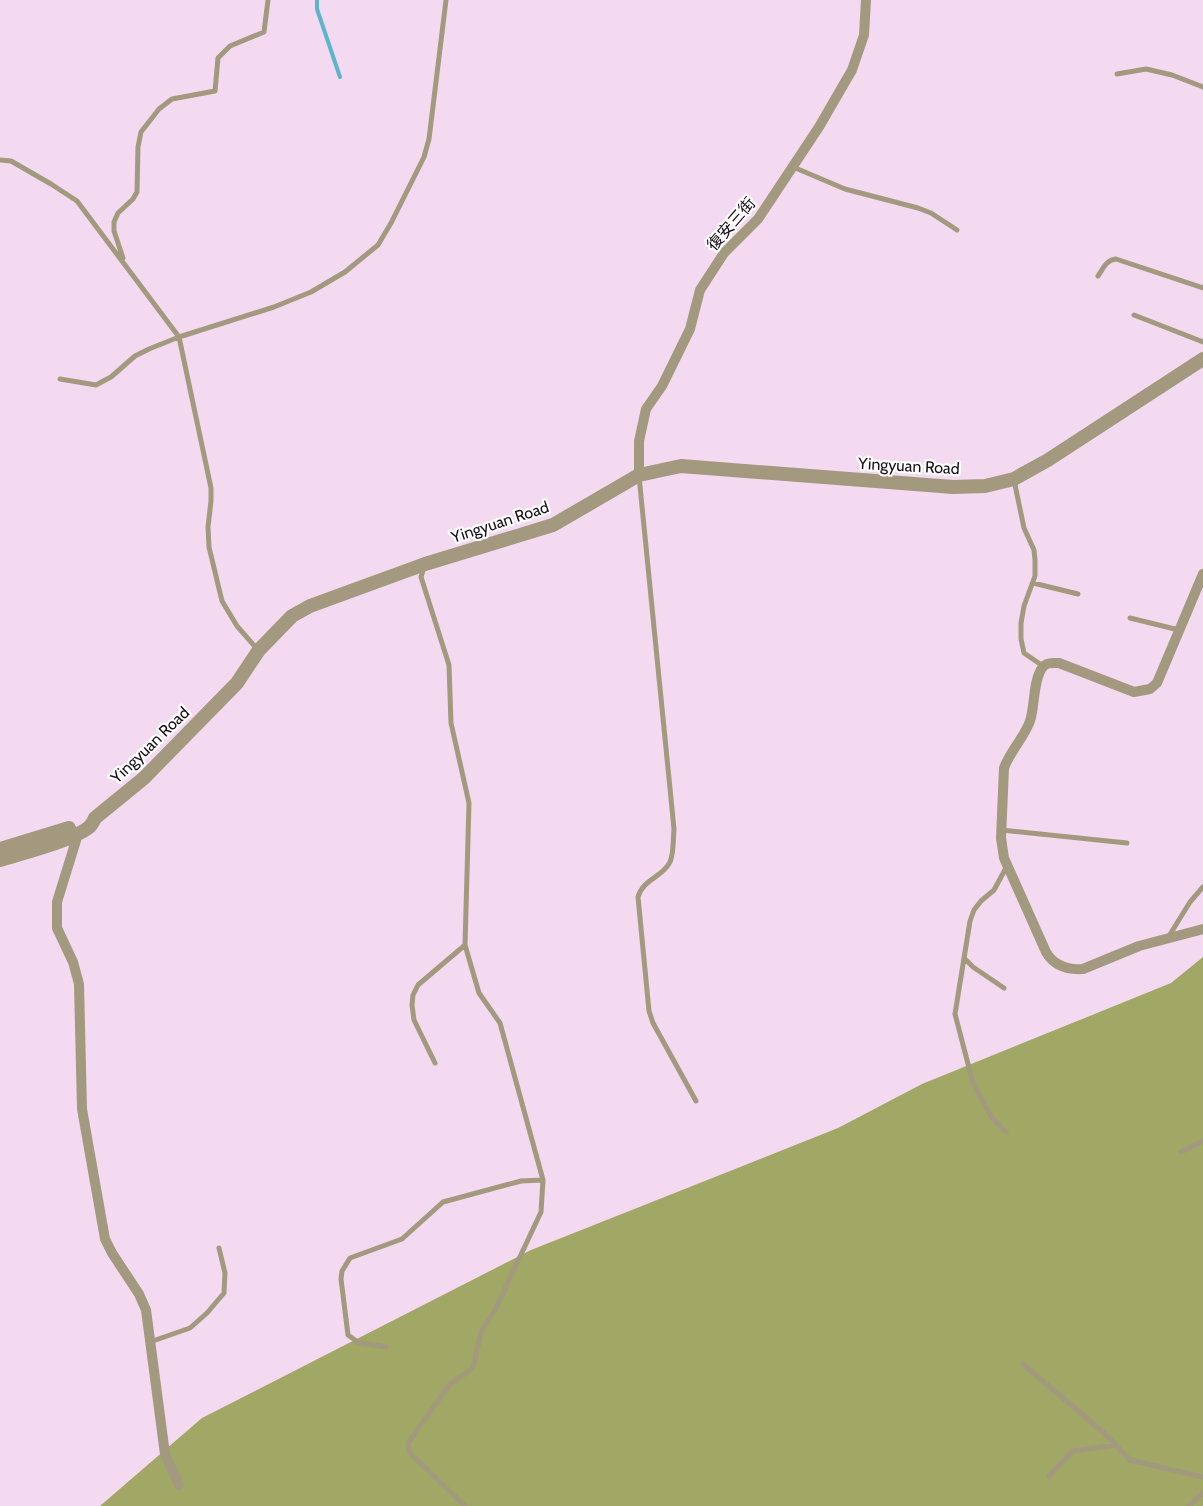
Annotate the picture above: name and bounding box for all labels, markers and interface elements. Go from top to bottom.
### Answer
street label: 復安三街 [703,194,759,254]
street label: Yingyuan Road [857,454,960,478]
street label: Yingyuan Road [448,497,551,547]
street label: Yingyuan Road [106,703,193,788]

